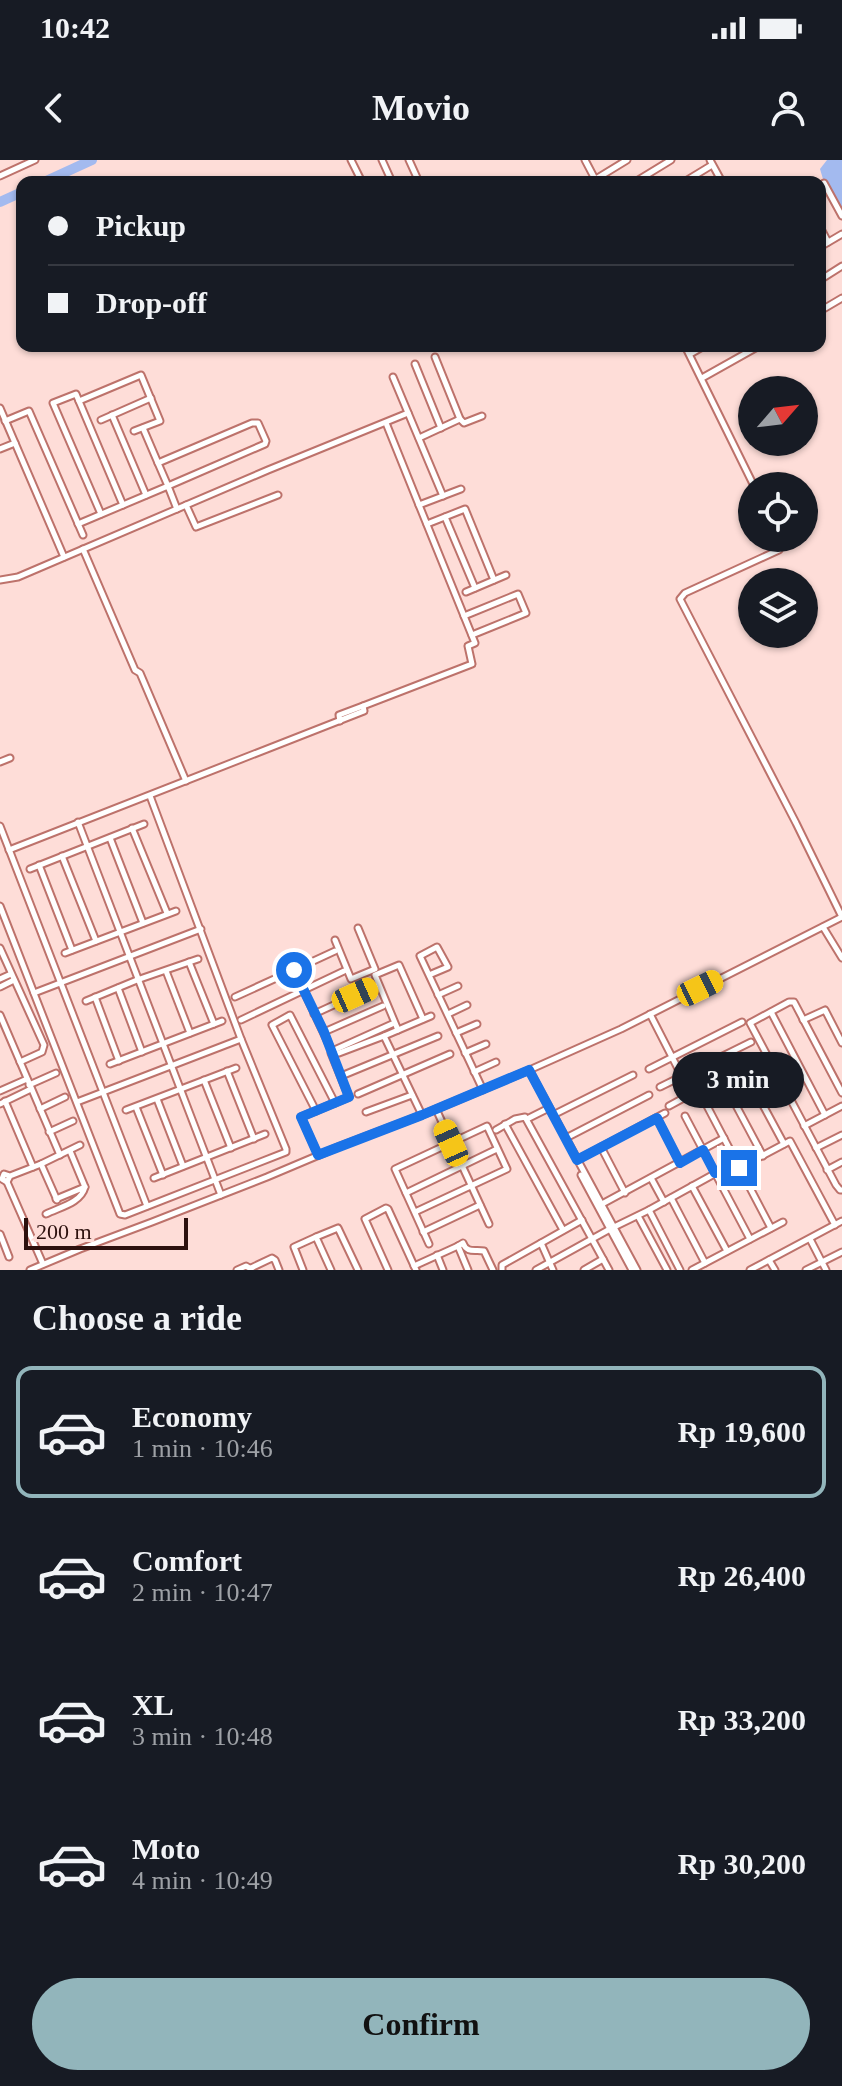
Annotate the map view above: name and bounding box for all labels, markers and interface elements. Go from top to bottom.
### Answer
text: 10:42 [40,11,110,44]
icon: back [32,86,76,130]
icon: person [766,86,810,130]
text: Movio [372,88,470,128]
text: Pickup [96,209,186,242]
text: Drop-off [96,286,207,319]
north arrow [738,376,818,456]
map controls [738,376,818,648]
button: locate [738,472,818,552]
button: layers [738,568,818,648]
route start [276,952,312,988]
car [673,967,727,1009]
car [328,974,382,1016]
callout: 3 min [673,1052,805,1108]
text: 3 min [707,1065,769,1094]
car [430,1116,472,1170]
route end [721,1150,757,1186]
scale bar [24,1214,188,1250]
text: 200 m [36,1219,92,1244]
text: Choose a ride [32,1298,242,1338]
icon: car [36,1396,108,1468]
text: Economy [132,1400,252,1433]
text: Rp 19,600 [678,1415,806,1448]
text: 1 min · 10:46 [132,1434,273,1463]
icon: car [36,1540,108,1612]
text: Comfort [132,1544,242,1577]
text: Rp 26,400 [678,1559,806,1592]
text: 2 min · 10:47 [132,1578,273,1607]
icon: car [36,1684,108,1756]
text: XL [132,1688,174,1721]
text: Rp 33,200 [678,1703,806,1736]
text: 3 min · 10:48 [132,1722,273,1751]
icon: car [36,1828,108,1900]
text: Moto [132,1832,200,1865]
text: Rp 30,200 [678,1847,806,1880]
text: 4 min · 10:49 [132,1866,273,1895]
button: Confirm [32,1978,810,2070]

